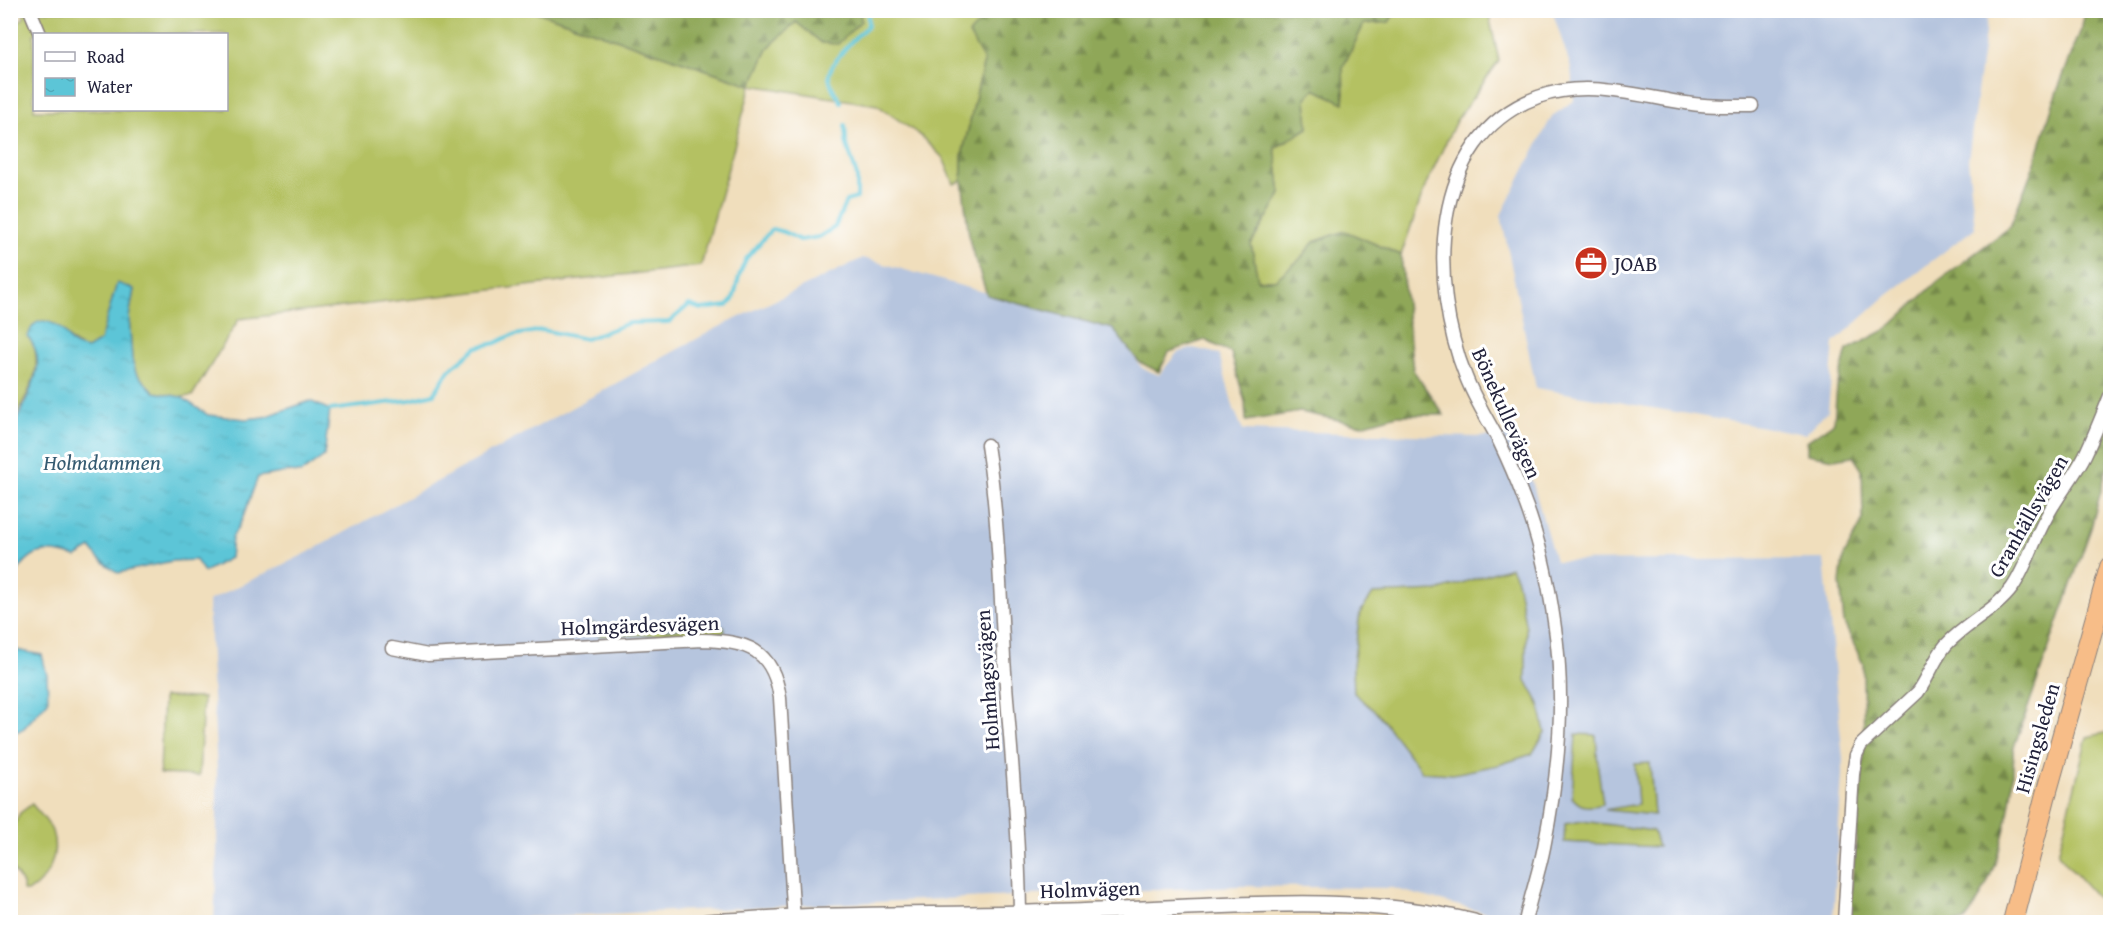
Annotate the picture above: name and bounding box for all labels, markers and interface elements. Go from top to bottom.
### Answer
legend [33,33,228,111]
text: Road [87,43,125,70]
text: Water [87,73,133,100]
office icon: JOAB [1573,245,1609,281]
place label: JOAB [1611,248,1657,279]
street label: Bönekullevägen [1464,343,1550,484]
water label: Holmdammen [42,446,161,478]
street label: Granhällsvägen [1980,449,2076,583]
street label: Holmgärdesvägen [560,607,720,643]
street label: Holmhagsvägen [967,609,1007,751]
street label: Hisingsleden [2006,679,2068,797]
street label: Holmvägen [1039,872,1141,906]

